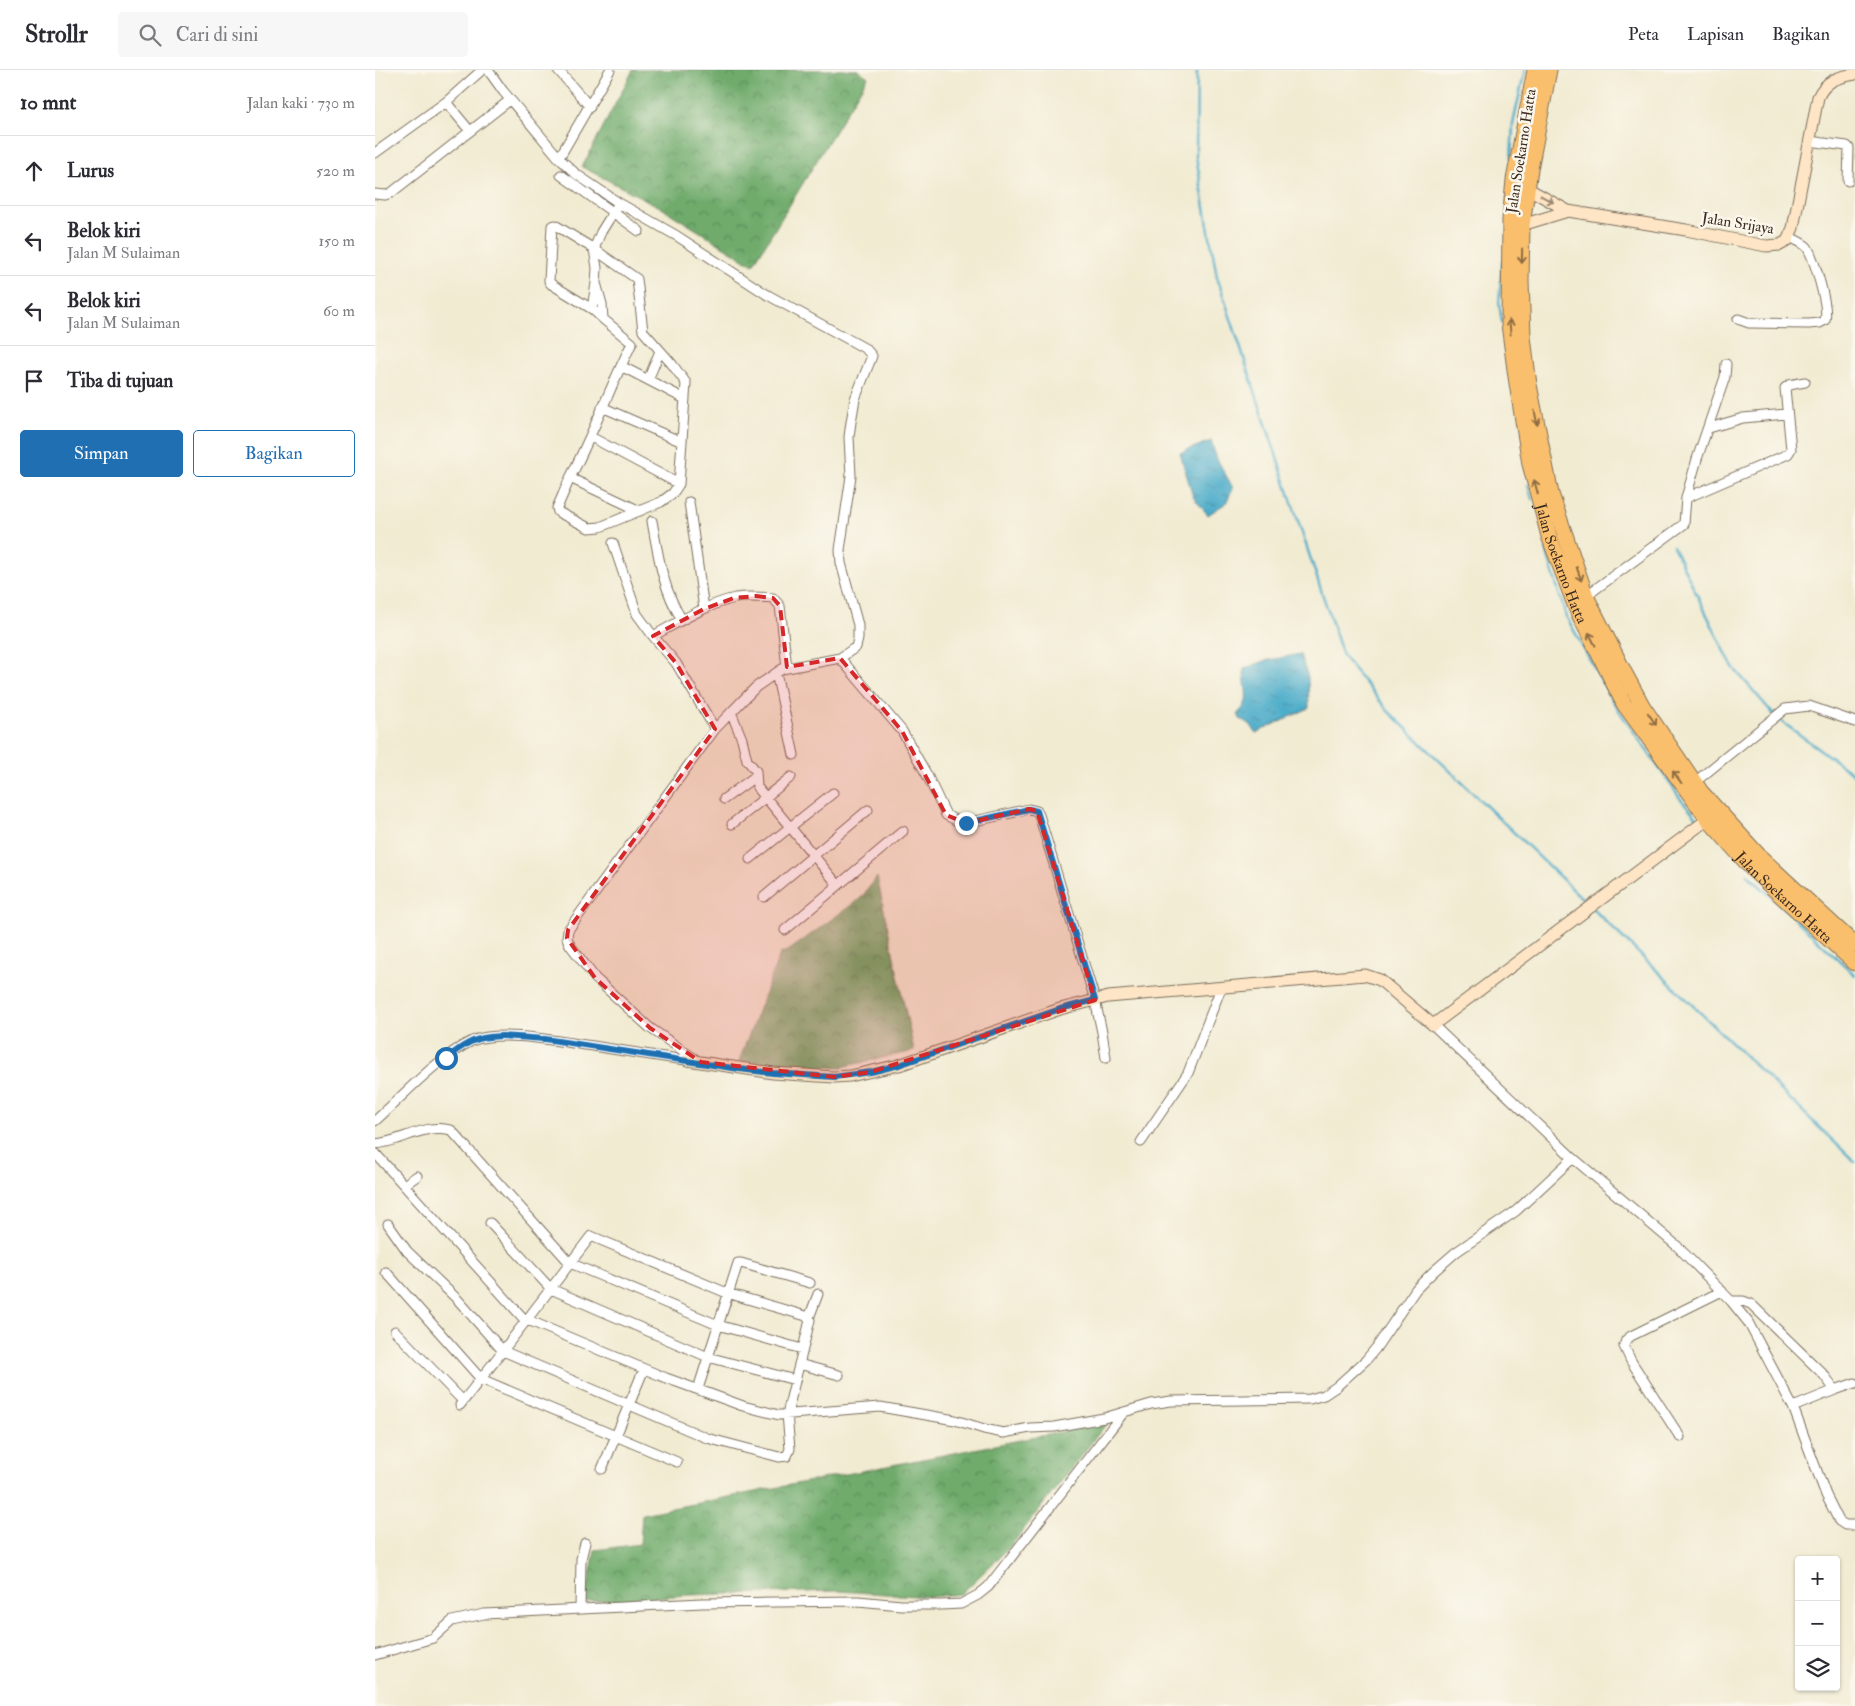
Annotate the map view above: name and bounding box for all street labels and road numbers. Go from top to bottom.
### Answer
street label: Jalan Soekarno Hatta [1502,87,1542,216]
street label: Jalan Srijaya [1699,208,1776,240]
street label: Jalan Soekarno Hatta [1530,501,1592,627]
street label: Jalan Soekarno Hatta [1730,847,1837,948]

